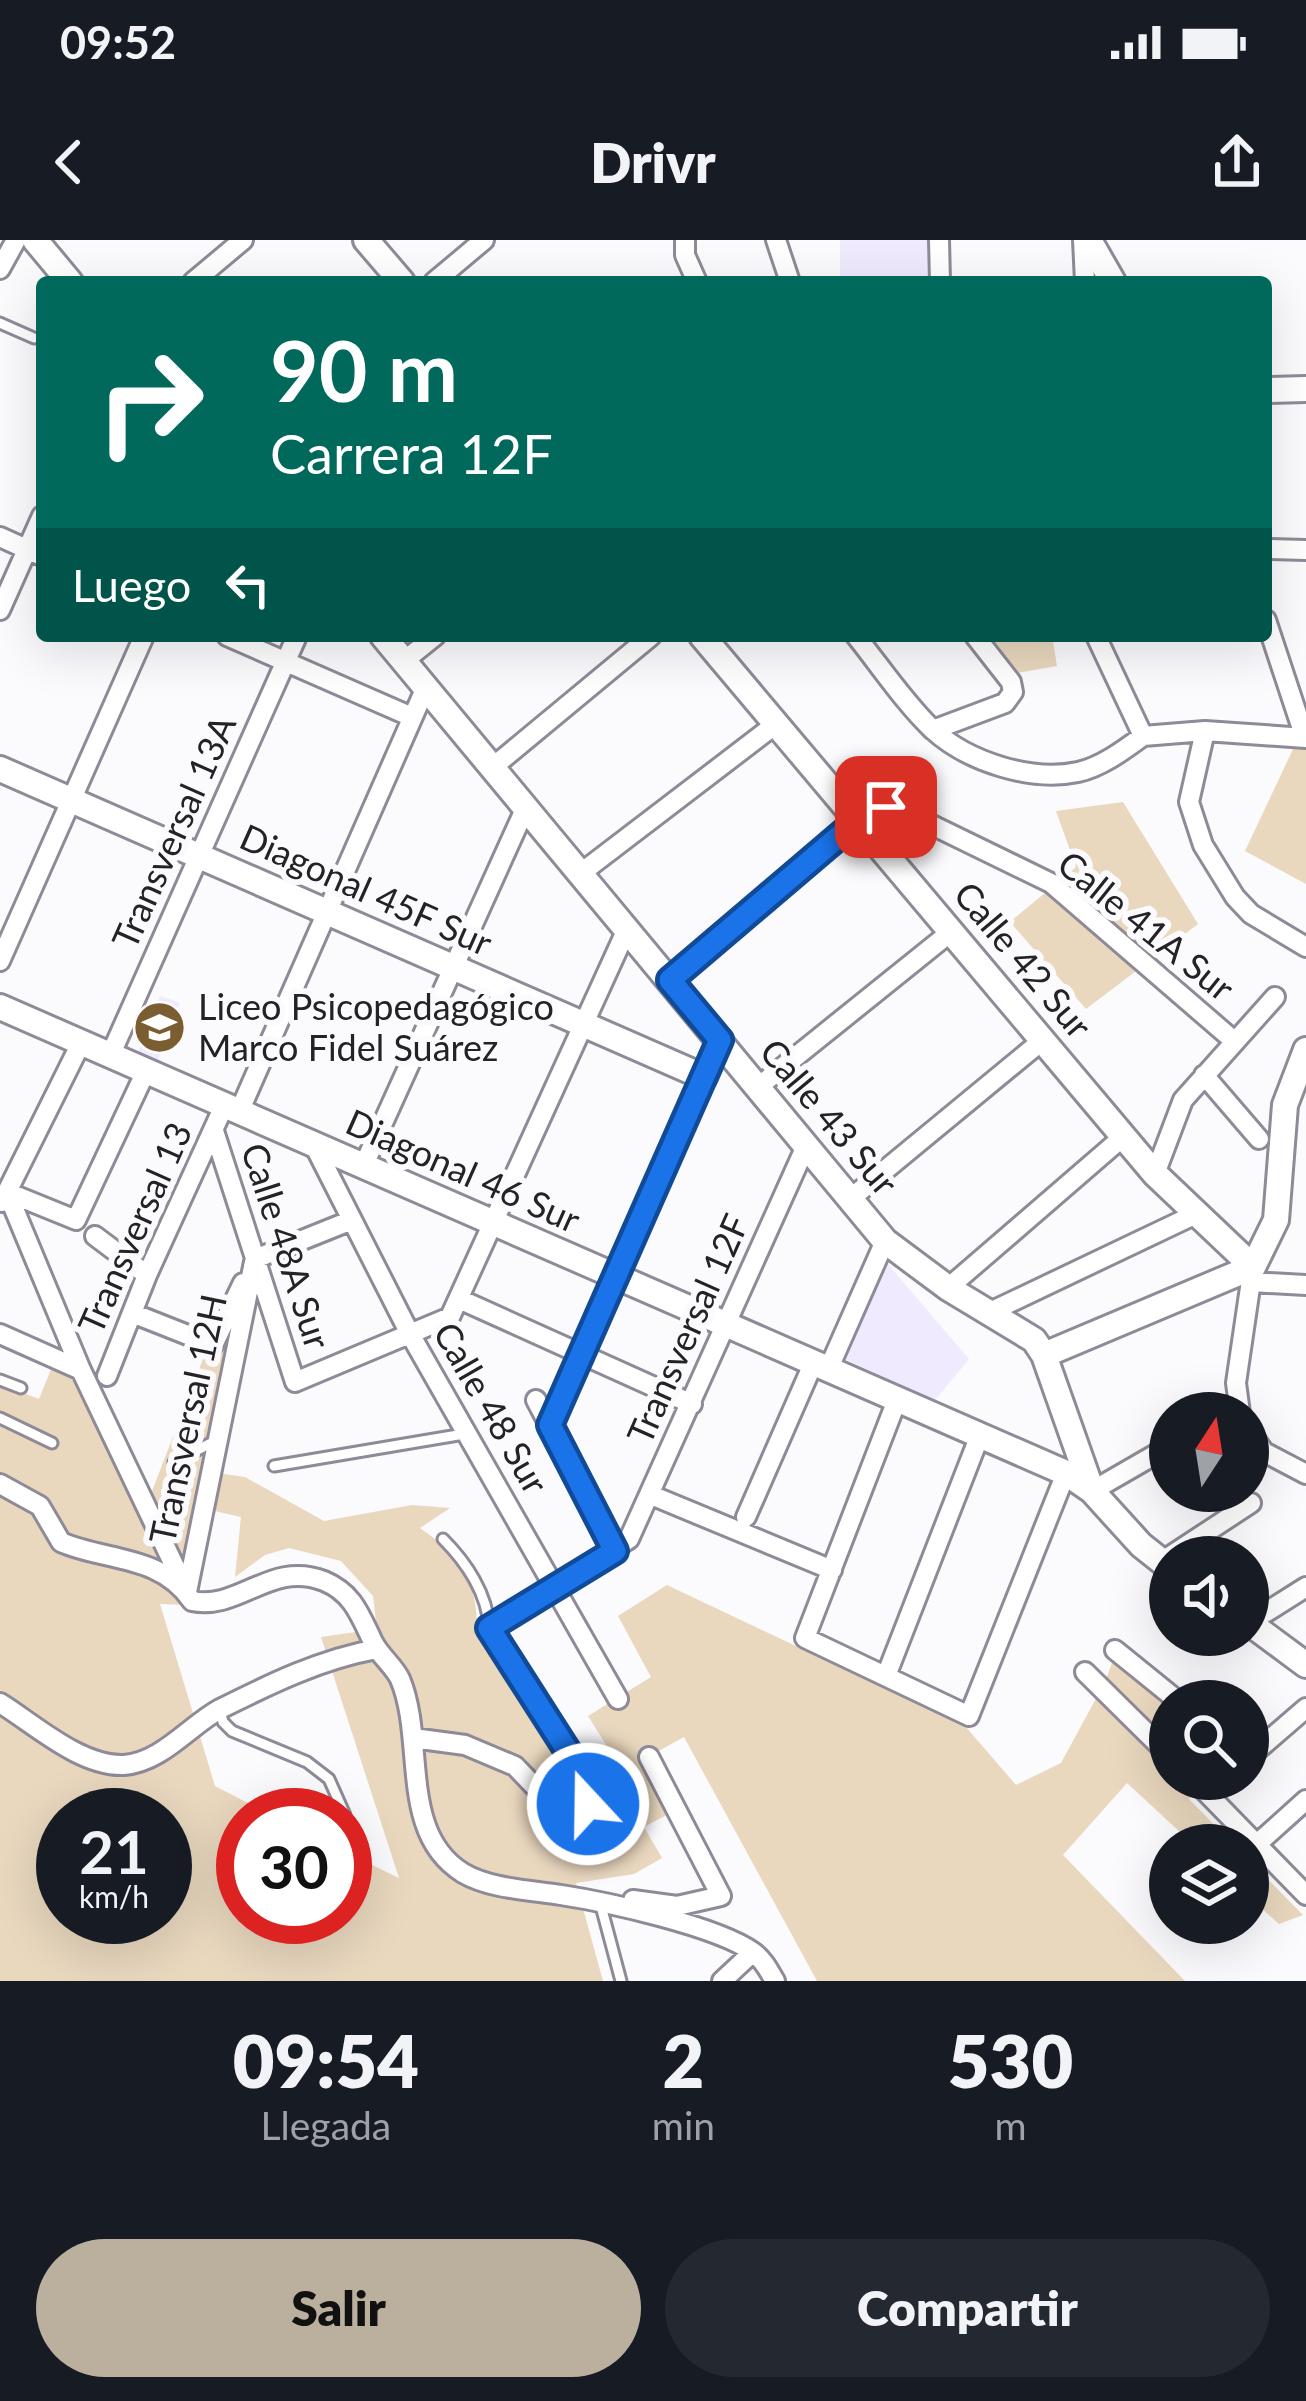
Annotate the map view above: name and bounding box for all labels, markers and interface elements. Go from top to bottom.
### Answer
text: 09:52 [60,15,176,69]
icon: back [36,129,102,195]
icon: share [1204,129,1270,195]
text: Drivr [590,130,716,195]
text: 90 m [270,319,458,420]
icon: right [72,324,228,480]
text: Carrera 12F [270,421,553,486]
icon: left [215,552,281,618]
text: Luego [72,558,191,612]
street label: Transversal 13A [102,708,244,955]
pin [835,756,937,858]
icon: arrive [853,774,919,840]
street label: Diagonal 45F Sur [234,814,499,964]
street label: Calle 41A Sur [1050,841,1243,1010]
street label: Calle 42 Sur [946,872,1102,1046]
place label: Liceo Psicopedagógico Marco Fidel Suárez [198,984,554,1069]
school or university icon: Liceo Psicopedagógico Marco Fidel Suárez [131,1000,187,1056]
street label: Calle 43 Sur [752,1029,908,1203]
street label: Diagonal 46 Sur [340,1099,587,1241]
street label: Transversal 13 [68,1115,200,1340]
street label: Calle 48A Sur [233,1137,341,1354]
street label: Transversal 12F [617,1207,757,1450]
street label: Transversal 12H [139,1290,235,1548]
street label: Calle 48 Sur [425,1314,559,1501]
north arrow [1149,1392,1269,1512]
map controls [1149,1392,1269,1944]
button: sound [1149,1536,1269,1656]
button: search [1149,1680,1269,1800]
position arrow [525,1741,651,1867]
speed limit sign: 30 [216,1788,372,1944]
text: 21 [79,1815,149,1887]
button: layers [1149,1824,1269,1944]
text: km/h [79,1878,149,1914]
text: 09:54 [233,2017,419,2103]
text: 2 [663,2017,704,2103]
text: 530 [948,2017,1073,2103]
text: Llegada [261,2102,391,2148]
text: min [652,2102,715,2148]
text: m [994,2102,1027,2148]
button: Salir [36,2239,641,2377]
button: Compartir [665,2239,1270,2377]

